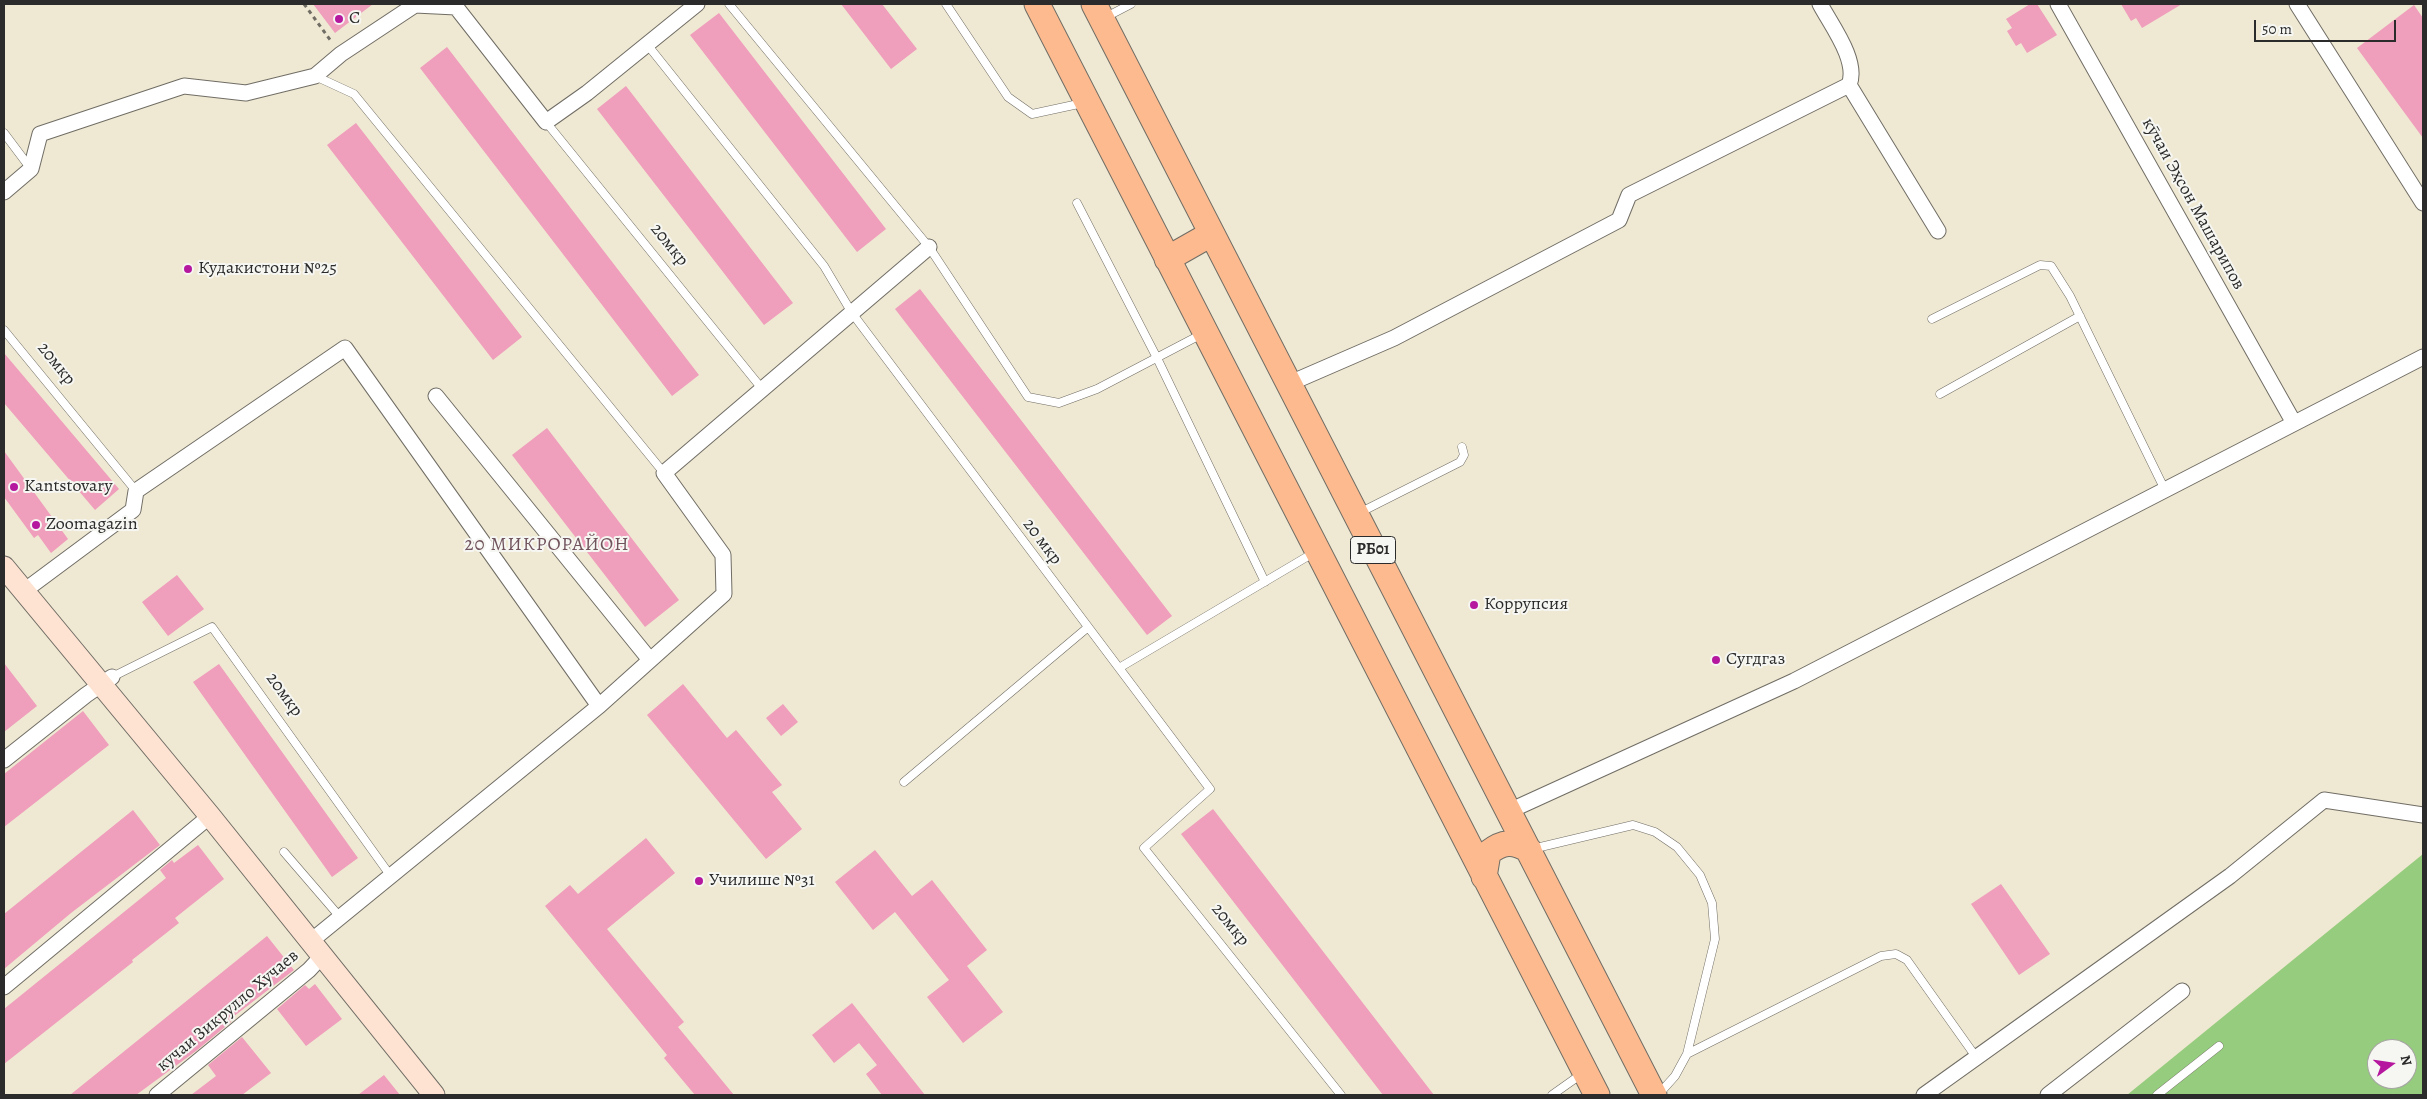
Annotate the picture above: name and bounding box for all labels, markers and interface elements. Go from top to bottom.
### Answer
place label: С [349,8,360,30]
scale bar [2257,10,2400,42]
marker: С [333,13,345,25]
text: 50 m [2262,19,2292,39]
street label: кӯчаи Эҳсон Машарипов [2137,114,2249,294]
street label: 20мкр [645,219,693,271]
place label: Кудакистони №25 [198,258,337,280]
marker: Кудакистони №25 [182,263,194,275]
street label: 20мкр [32,338,80,390]
place label: Kantstovary [24,476,112,498]
marker: Kantstovary [8,481,20,493]
place label: Zoomagazin [46,514,138,536]
street label: 20 мкр [1018,515,1066,569]
marker: Zoomagazin [30,519,42,531]
district label: 20 МИКРОРАЙОН [463,534,631,556]
road number: РБ01 [1350,536,1396,564]
place label: Коррупсия [1484,594,1568,616]
marker: Коррупсия [1468,599,1480,611]
place label: Сугдгаз [1726,649,1785,671]
marker: Сугдгаз [1710,654,1722,666]
street label: 20мкр [261,669,307,721]
place label: Училише №31 [709,870,815,892]
marker: Училише №31 [693,875,705,887]
street label: 20мкр [1206,899,1254,951]
street label: кучаи Зикрулло Хучаев [153,945,303,1077]
north arrow [2367,1039,2417,1089]
text: N [2396,1053,2417,1068]

